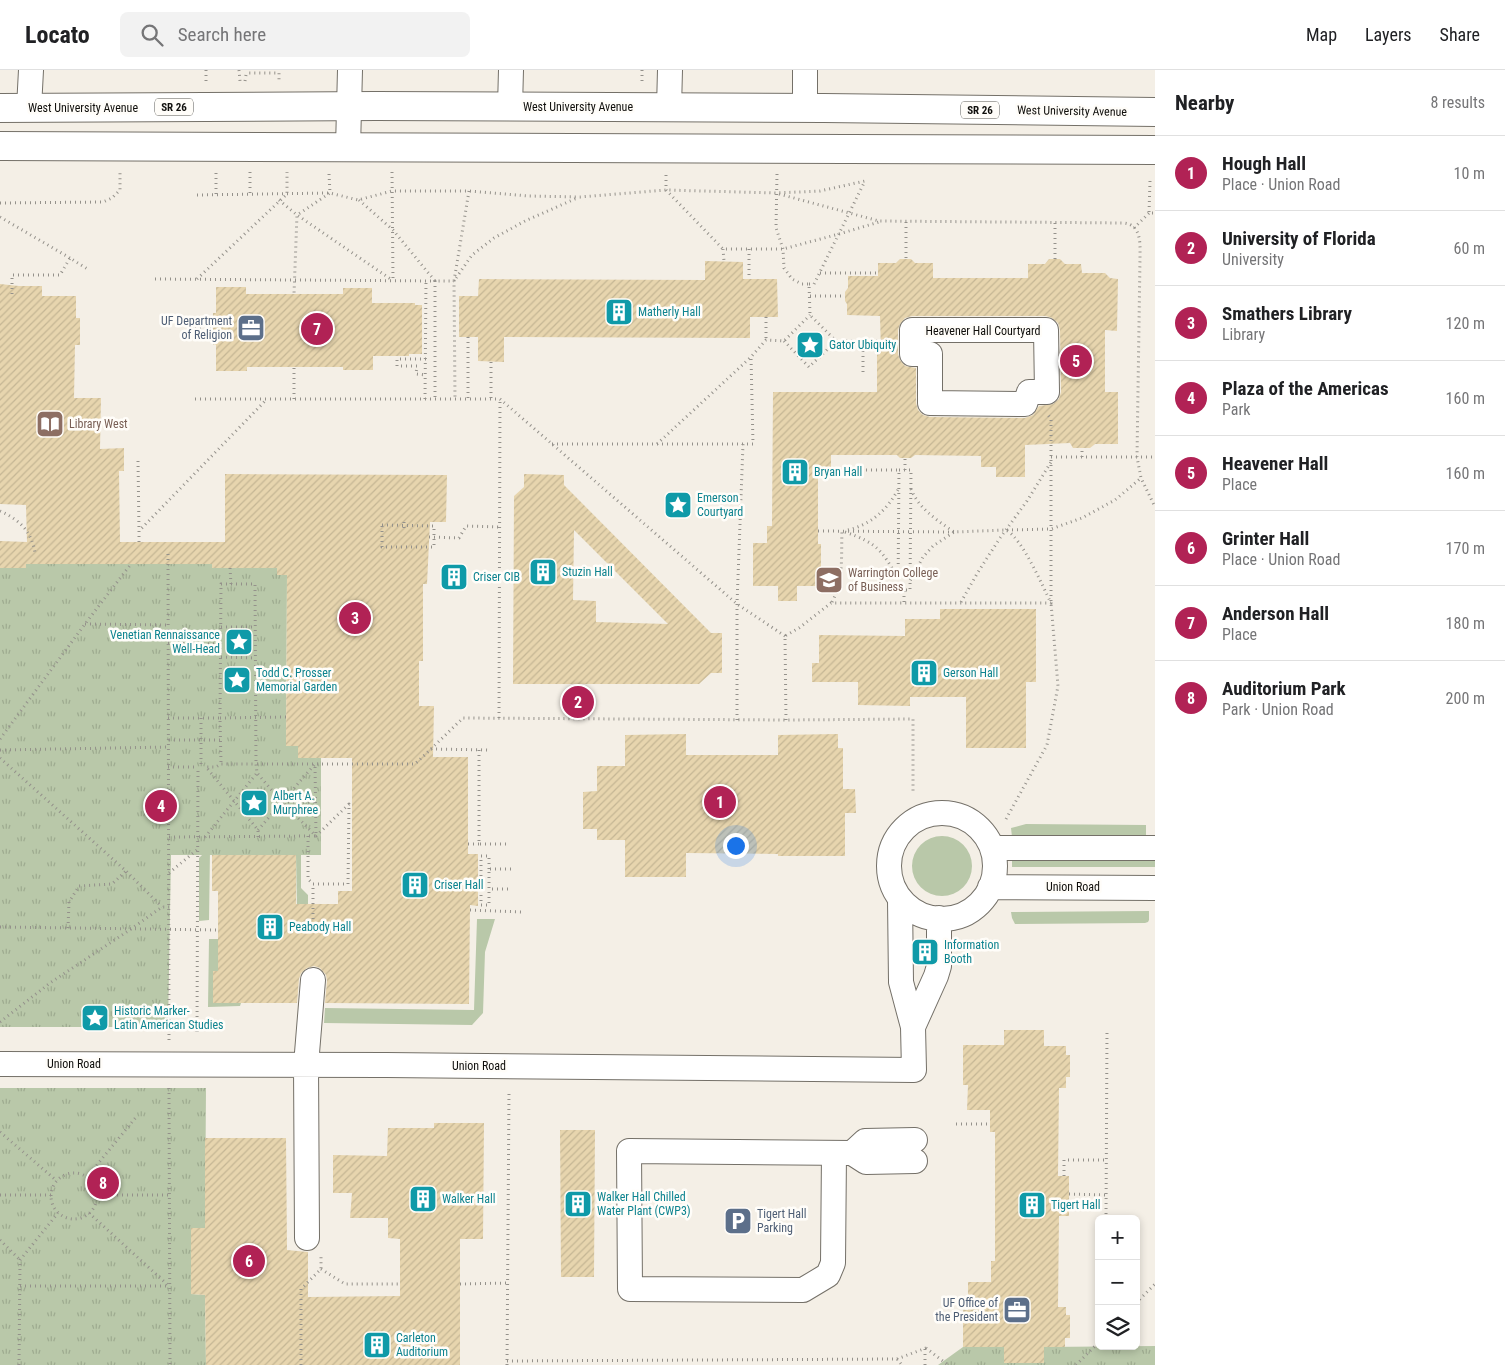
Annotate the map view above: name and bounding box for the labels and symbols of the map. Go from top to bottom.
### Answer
road number: SR 26 [155,98,193,116]
street label: West University Avenue [523,100,633,114]
street label: West University Avenue [28,101,138,115]
road number: SR 26 [961,102,999,118]
street label: West University Avenue [1017,103,1128,119]
building icon: Matherly Hall [604,297,634,327]
place label: Matherly Hall [638,305,701,319]
pin: 7 [301,310,333,348]
office icon: UF Department of Religion [236,313,266,343]
place label: UF Department of Religion [161,314,232,342]
street label: Heavener Hall Courtyard [926,324,1041,338]
place icon: Gator Ubiquity [795,330,825,360]
place label: Gator Ubiquity [829,338,896,352]
pin: 5 [1060,342,1092,380]
library icon: Library West [35,409,65,439]
place label: Library West [69,417,128,431]
building icon: Bryan Hall [780,457,810,487]
place label: Bryan Hall [814,465,862,479]
place icon: Emerson Courtyard [663,490,693,520]
place label: Emerson Courtyard [697,491,743,519]
building icon: Stuzin Hall [528,557,558,587]
building icon: Criser CIB [439,562,469,592]
place label: Stuzin Hall [562,565,613,579]
school or university icon: Warrington College of Business [814,565,844,595]
place label: Warrington College of Business [848,566,938,594]
place label: Criser CIB [473,570,520,584]
pin: 3 [339,599,371,637]
place icon: Venetian Rennaissance Well-Head [224,627,254,657]
place label: Venetian Rennaissance Well-Head [110,628,220,656]
building icon: Gerson Hall [909,658,939,688]
place icon: Todd C. Prosser Memorial Garden [222,665,252,695]
place label: Todd C. Prosser Memorial Garden [256,666,337,694]
place label: Gerson Hall [943,666,998,680]
pin: 2 [562,683,594,721]
pin: 1 [704,783,736,821]
pin: 4 [145,787,177,825]
place icon: Albert A. Murphree [239,788,269,818]
place label: Albert A. Murphree [273,789,318,817]
your location [723,833,749,859]
building icon: Criser Hall [400,870,430,900]
place label: Criser Hall [434,878,483,892]
street label: Union Road [1046,880,1100,894]
building icon: Peabody Hall [255,912,285,942]
place label: Peabody Hall [289,920,351,934]
building icon: Information Booth [910,937,940,967]
place label: Information Booth [944,938,999,966]
place icon: Historic Marker- Latin American Studies [80,1003,110,1033]
place label: Historic Marker- Latin American Studies [114,1004,224,1032]
street label: Union Road [47,1057,101,1071]
street label: Union Road [452,1059,506,1073]
pin: 8 [87,1164,119,1202]
building icon: Walker Hall [408,1184,438,1214]
building icon: Walker Hall Chilled Water Plant (CWP3) [563,1189,593,1219]
place label: Walker Hall Chilled Water Plant (CWP3) [597,1190,691,1218]
building icon: Tigert Hall [1017,1190,1047,1220]
place label: Walker Hall [442,1192,495,1206]
place label: Tigert Hall [1051,1198,1101,1212]
parking icon: Tigert Hall Parking [723,1206,753,1236]
place label: Tigert Hall Parking [757,1207,807,1235]
pin: 6 [233,1242,265,1280]
office icon: UF Office of the President [1002,1295,1032,1325]
place label: UF Office of the President [935,1296,998,1324]
building icon: Carleton Auditorium [362,1330,392,1360]
place label: Carleton Auditorium [396,1331,448,1359]

